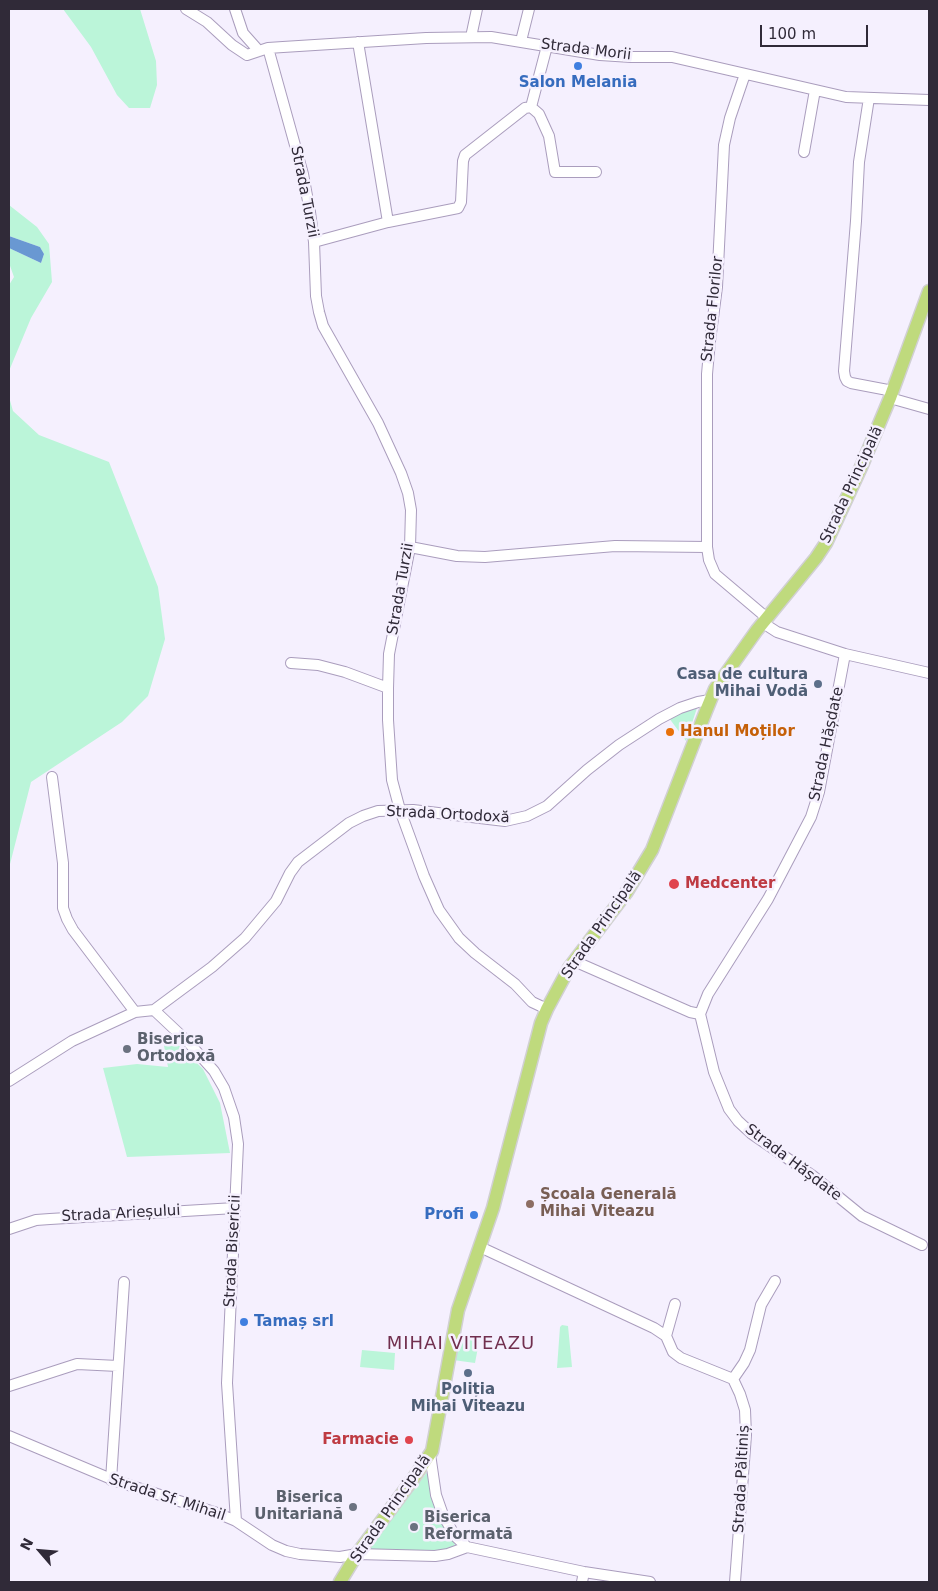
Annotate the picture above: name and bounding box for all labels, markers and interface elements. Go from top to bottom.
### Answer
scale bar [763,15,870,47]
text: 100 m [768,25,816,43]
street label: Strada Morii [540,36,632,64]
marker: Salon Melania [572,60,584,72]
place label: Salon Melania [519,74,637,92]
street label: Strada Turzii [286,145,322,239]
street label: Strada Florilor [699,255,727,363]
street label: Strada Principală [817,423,887,547]
street label: Strada Turzii [384,542,418,636]
place label: Casa de cultura Mihai Vodă [676,666,808,701]
marker: Casa de cultura Mihai Vodă [812,678,824,690]
street label: Strada Hășdate [806,685,848,803]
place label: Hanul Moților [680,723,795,741]
marker: Hanul Moților [664,726,676,738]
street label: Strada Ortodoxă [386,803,510,827]
street label: Strada Principală [558,868,646,982]
place label: Medcenter [685,875,775,893]
marker: Medcenter [667,877,681,891]
place label: Biserica Ortodoxă [137,1031,215,1066]
marker: Biserica Ortodoxă [121,1043,133,1055]
street label: Strada Hășdate [741,1121,845,1205]
place label: Școala Generală Mihai Viteazu [540,1186,677,1221]
street label: Strada Bisericii [221,1194,245,1308]
marker: Școala Generală Mihai Viteazu [524,1198,536,1210]
street label: Strada Arieșului [61,1202,181,1226]
place label: Profi [424,1206,464,1224]
marker: Profi [468,1209,480,1221]
place label: Tamaș srl [254,1313,334,1331]
marker: Tamaș srl [238,1316,250,1328]
district label: MIHAI VITEAZU [385,1333,537,1355]
marker: Poliția Mihai Viteazu [462,1367,474,1379]
place label: Poliția Mihai Viteazu [411,1381,525,1416]
street label: Strada Păltiniș [730,1425,754,1533]
place label: Farmacie [322,1431,399,1449]
marker: Farmacie [403,1434,415,1446]
street label: Strada Principală [347,1452,435,1566]
street label: Strada Sf. Mihail [106,1471,228,1525]
place label: Biserica Unitariană [254,1489,343,1524]
marker: Biserica Unitariană [347,1501,359,1513]
place label: Biserica Reformată [424,1509,513,1544]
marker: Biserica Reformată [408,1521,420,1533]
north arrow [15,1526,65,1576]
text: N [17,1535,36,1553]

